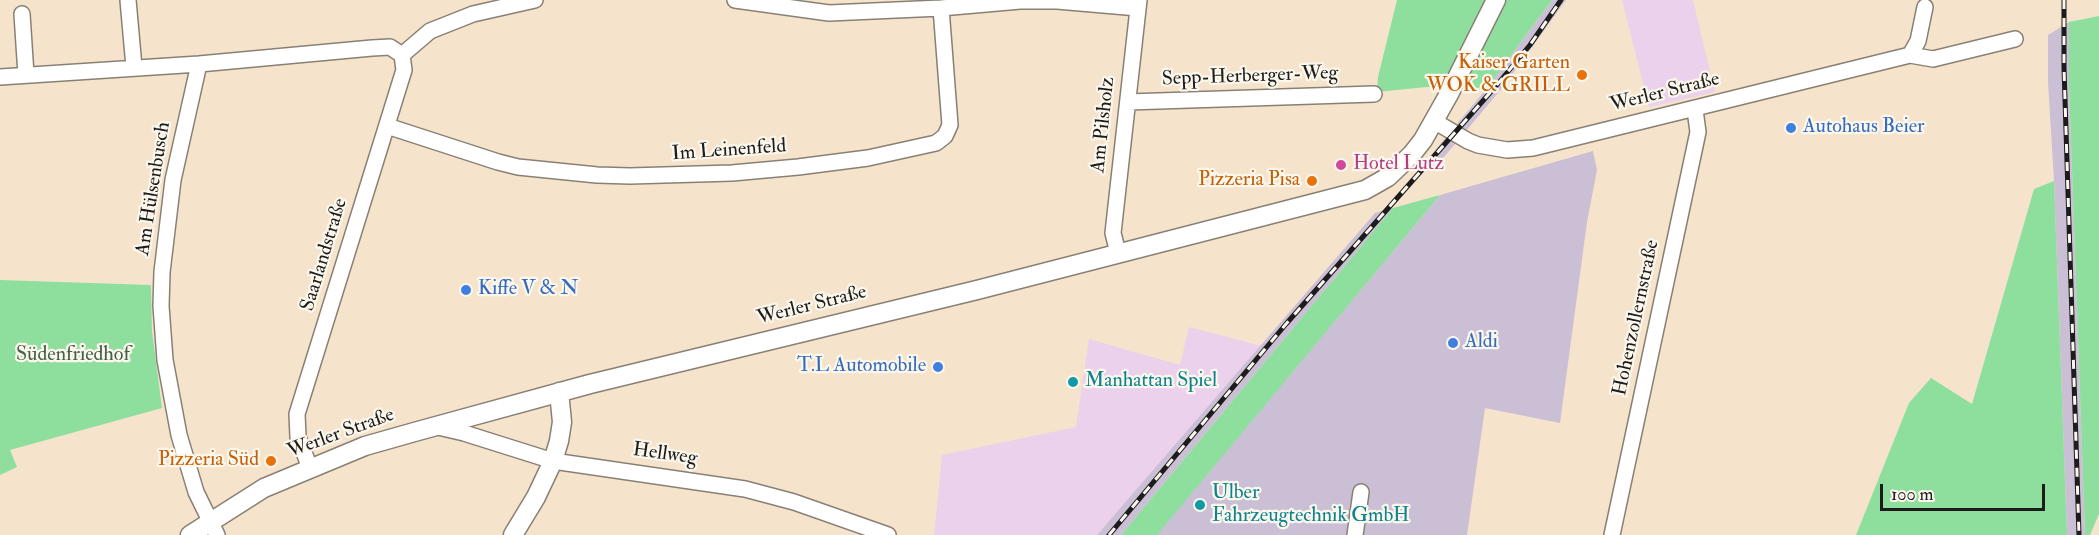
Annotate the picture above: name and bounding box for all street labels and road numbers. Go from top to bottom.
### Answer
street label: Sepp-Herberger-Weg [1161,62,1339,92]
street label: Werler Straße [1608,68,1722,118]
street label: Am Pilsholz [1087,76,1121,174]
street label: Am Hülsenbusch [132,120,176,258]
street label: Im Leinenfeld [671,135,787,167]
street label: Saarlandstraße [296,196,354,314]
street label: Hohenzollernstraße [1609,238,1665,398]
street label: Werler Straße [755,281,869,331]
street label: Werler Straße [284,404,398,464]
street label: Hellweg [631,439,699,471]

